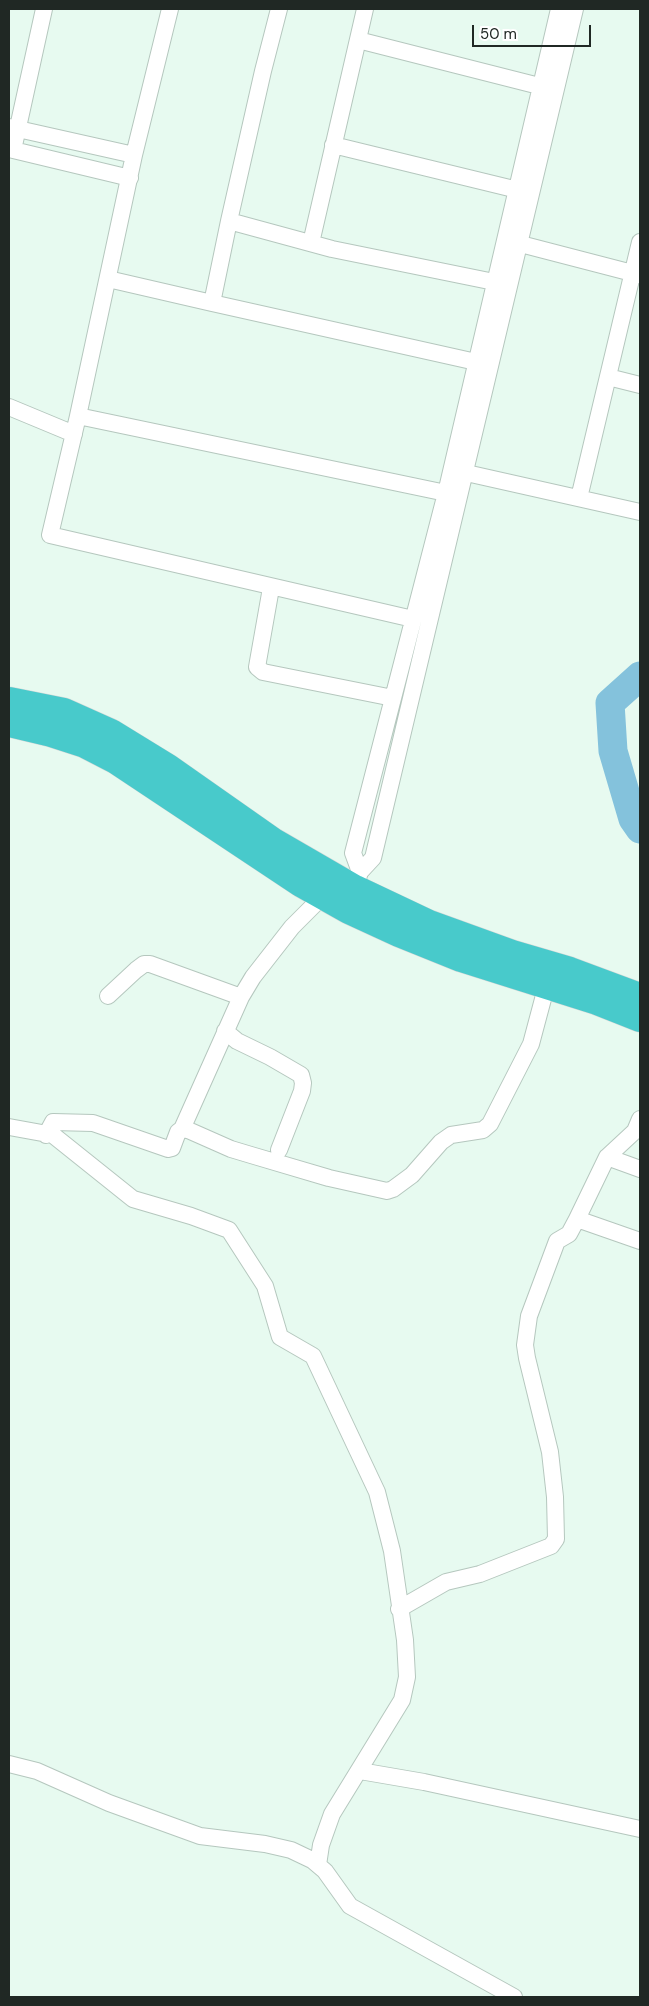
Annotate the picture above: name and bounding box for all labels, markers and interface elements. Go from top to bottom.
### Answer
scale bar [474,15,593,47]
text: 50 m [480,24,517,44]

